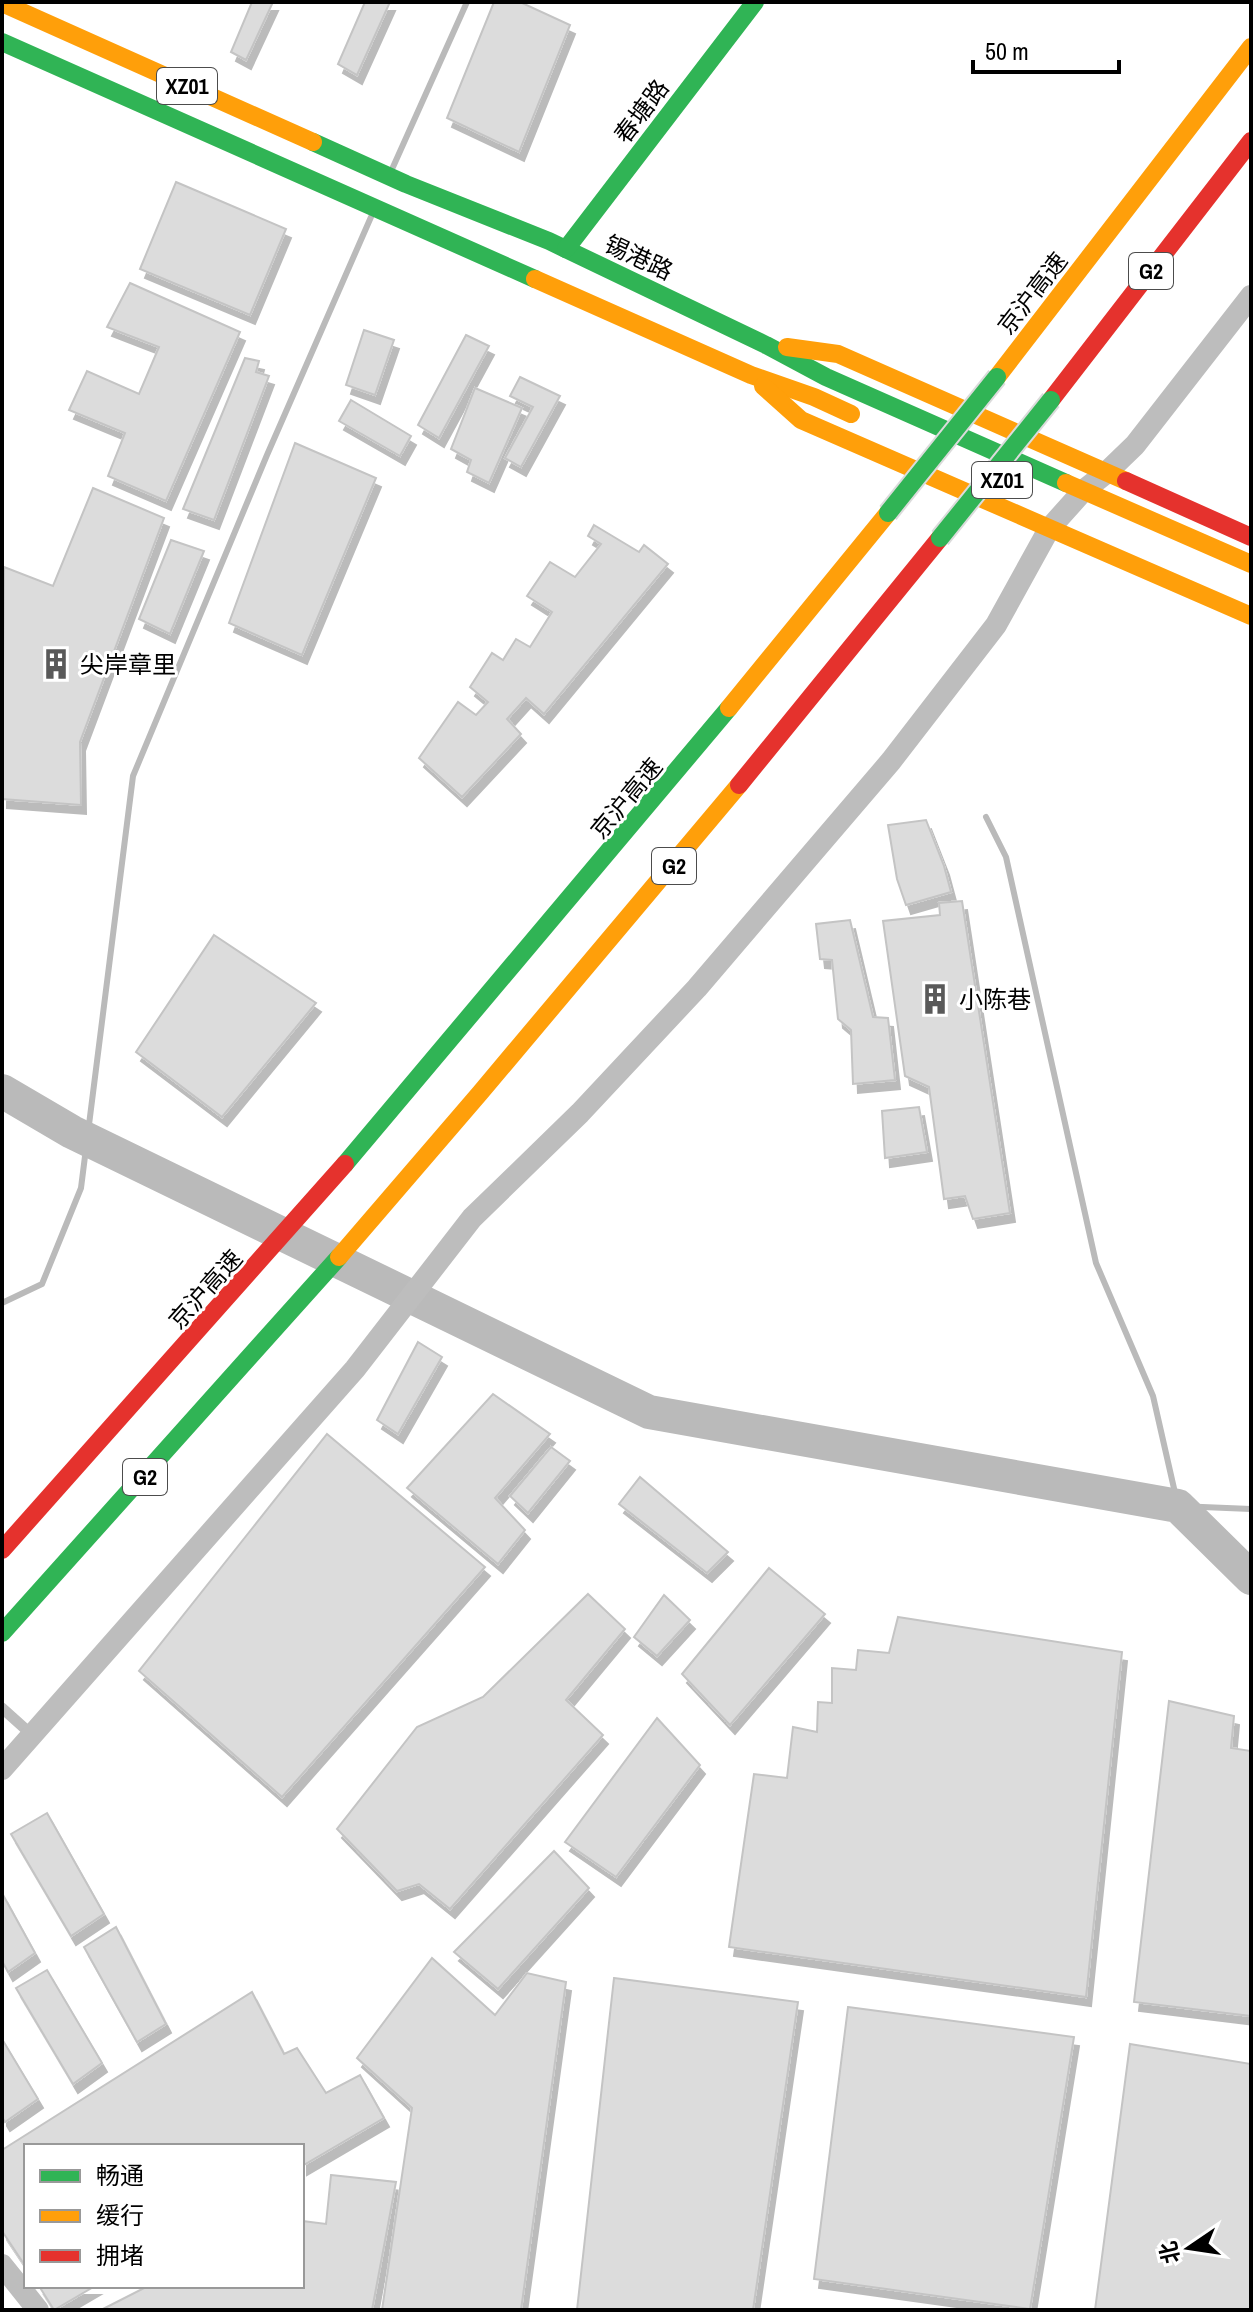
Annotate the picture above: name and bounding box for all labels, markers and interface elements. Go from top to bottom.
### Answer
scale bar [973,24,1119,74]
text: 50 m [985,35,1029,67]
road number: XZ01 [157,68,217,104]
street label: 春塘路 [607,73,675,149]
street label: 锡港路 [600,227,678,287]
street label: 京沪高速 [990,245,1074,341]
road number: G2 [1129,253,1173,289]
road number: XZ01 [972,462,1032,498]
building icon: 尖岸章里 [39,647,73,681]
place label: 尖岸章里 [80,648,176,680]
street label: 京沪高速 [583,751,669,845]
road number: G2 [652,848,696,884]
building icon: 小陈巷 [918,982,952,1016]
place label: 小陈巷 [959,983,1031,1015]
street label: 京沪高速 [161,1243,249,1335]
road number: G2 [123,1459,167,1495]
legend [24,2144,304,2288]
text: 畅通 [96,2159,144,2191]
text: 缓行 [96,2199,144,2231]
north arrow [1149,2208,1229,2288]
text: 北 [1152,2238,1187,2267]
text: 拥堵 [96,2239,144,2271]

